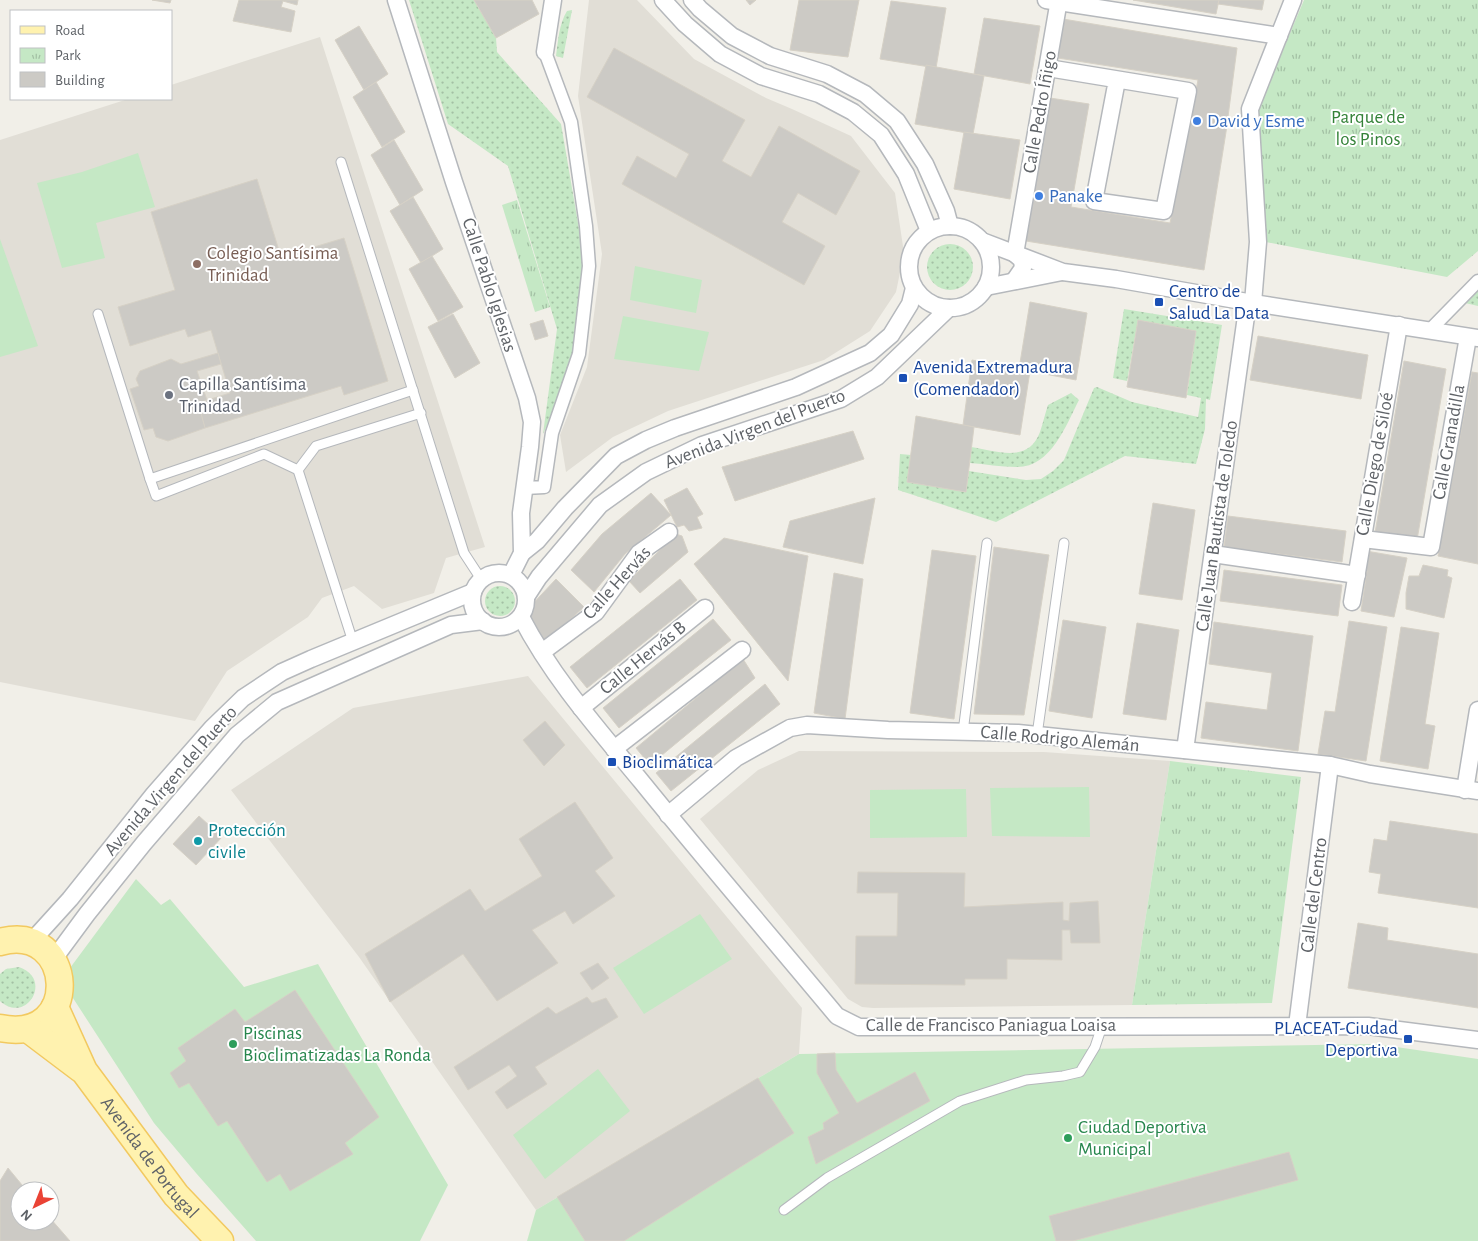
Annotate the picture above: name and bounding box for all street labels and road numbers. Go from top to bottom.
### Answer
street label: Calle Pedro Íñigo [1018,49,1060,175]
street label: Calle Pablo Iglesias [458,216,520,354]
street label: Calle Granadilla [1430,383,1469,501]
street label: Avenida Virgen del Puerto [662,386,848,472]
street label: Calle Diego de Siloé [1353,391,1397,537]
street label: Calle Juan Bautista de Toledo [1193,419,1241,633]
street label: Calle Hervás [579,543,655,623]
street label: Calle Hervás B [596,618,690,698]
street label: Avenida Virgen del Puerto [101,703,241,859]
street label: Calle Rodrigo Alemán [980,723,1140,755]
street label: Calle del Centro [1298,836,1330,954]
street label: Calle de Francisco Paniagua Loaisa [866,1016,1116,1035]
street label: Avenida de Portugal [97,1093,202,1222]

